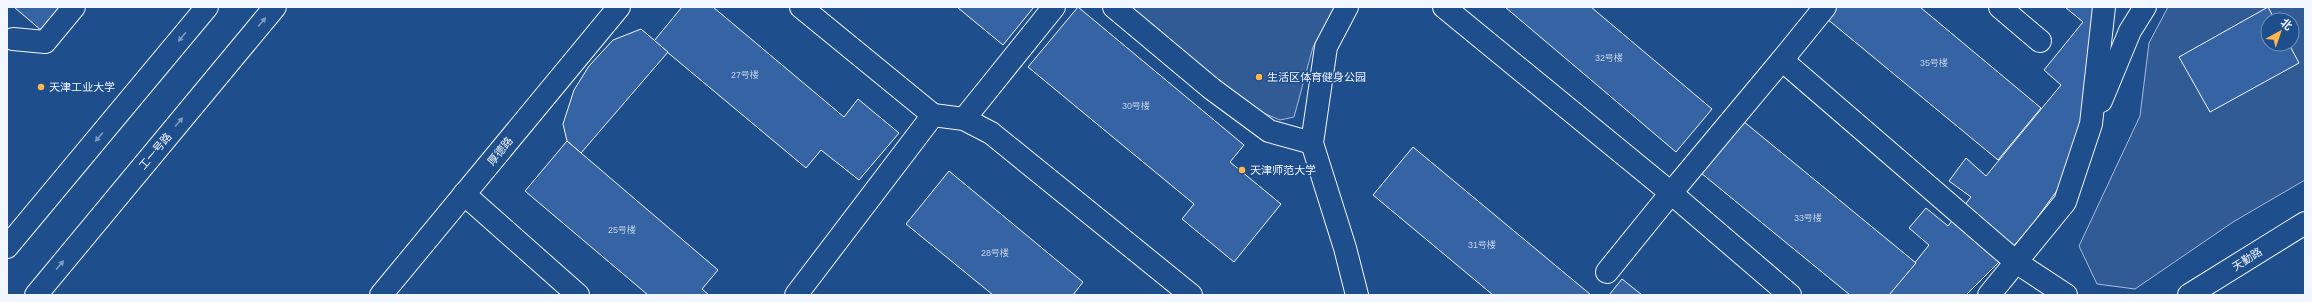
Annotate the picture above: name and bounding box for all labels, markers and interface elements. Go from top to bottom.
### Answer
north arrow [2260,12,2300,52]
text: 北 [2278,16,2294,32]
one-way arrow [258,17,267,27]
one-way arrow [178,32,186,42]
house number: 32号楼 [1595,53,1623,63]
house number: 35号楼 [1920,58,1948,68]
house number: 27号楼 [731,70,759,80]
place label: 生活区体育健身公园 [1267,71,1366,83]
marker: 生活区体育健身公园 [1254,72,1264,82]
place label: 天津工业大学 [49,81,115,93]
marker: 天津工业大学 [36,82,46,92]
house number: 30号楼 [1122,101,1150,111]
one-way arrow [175,117,184,127]
street label: 工一号路 [136,130,174,172]
one-way arrow [94,131,103,142]
street label: 厚德路 [485,134,515,168]
place label: 天津师范大学 [1250,164,1316,176]
marker: 天津师范大学 [1237,165,1247,175]
house number: 33号楼 [1794,213,1822,223]
house number: 25号楼 [608,225,636,235]
house number: 31号楼 [1468,240,1496,250]
street label: 天勤路 [2230,245,2264,273]
house number: 28号楼 [981,248,1009,258]
one-way arrow [56,260,65,270]

